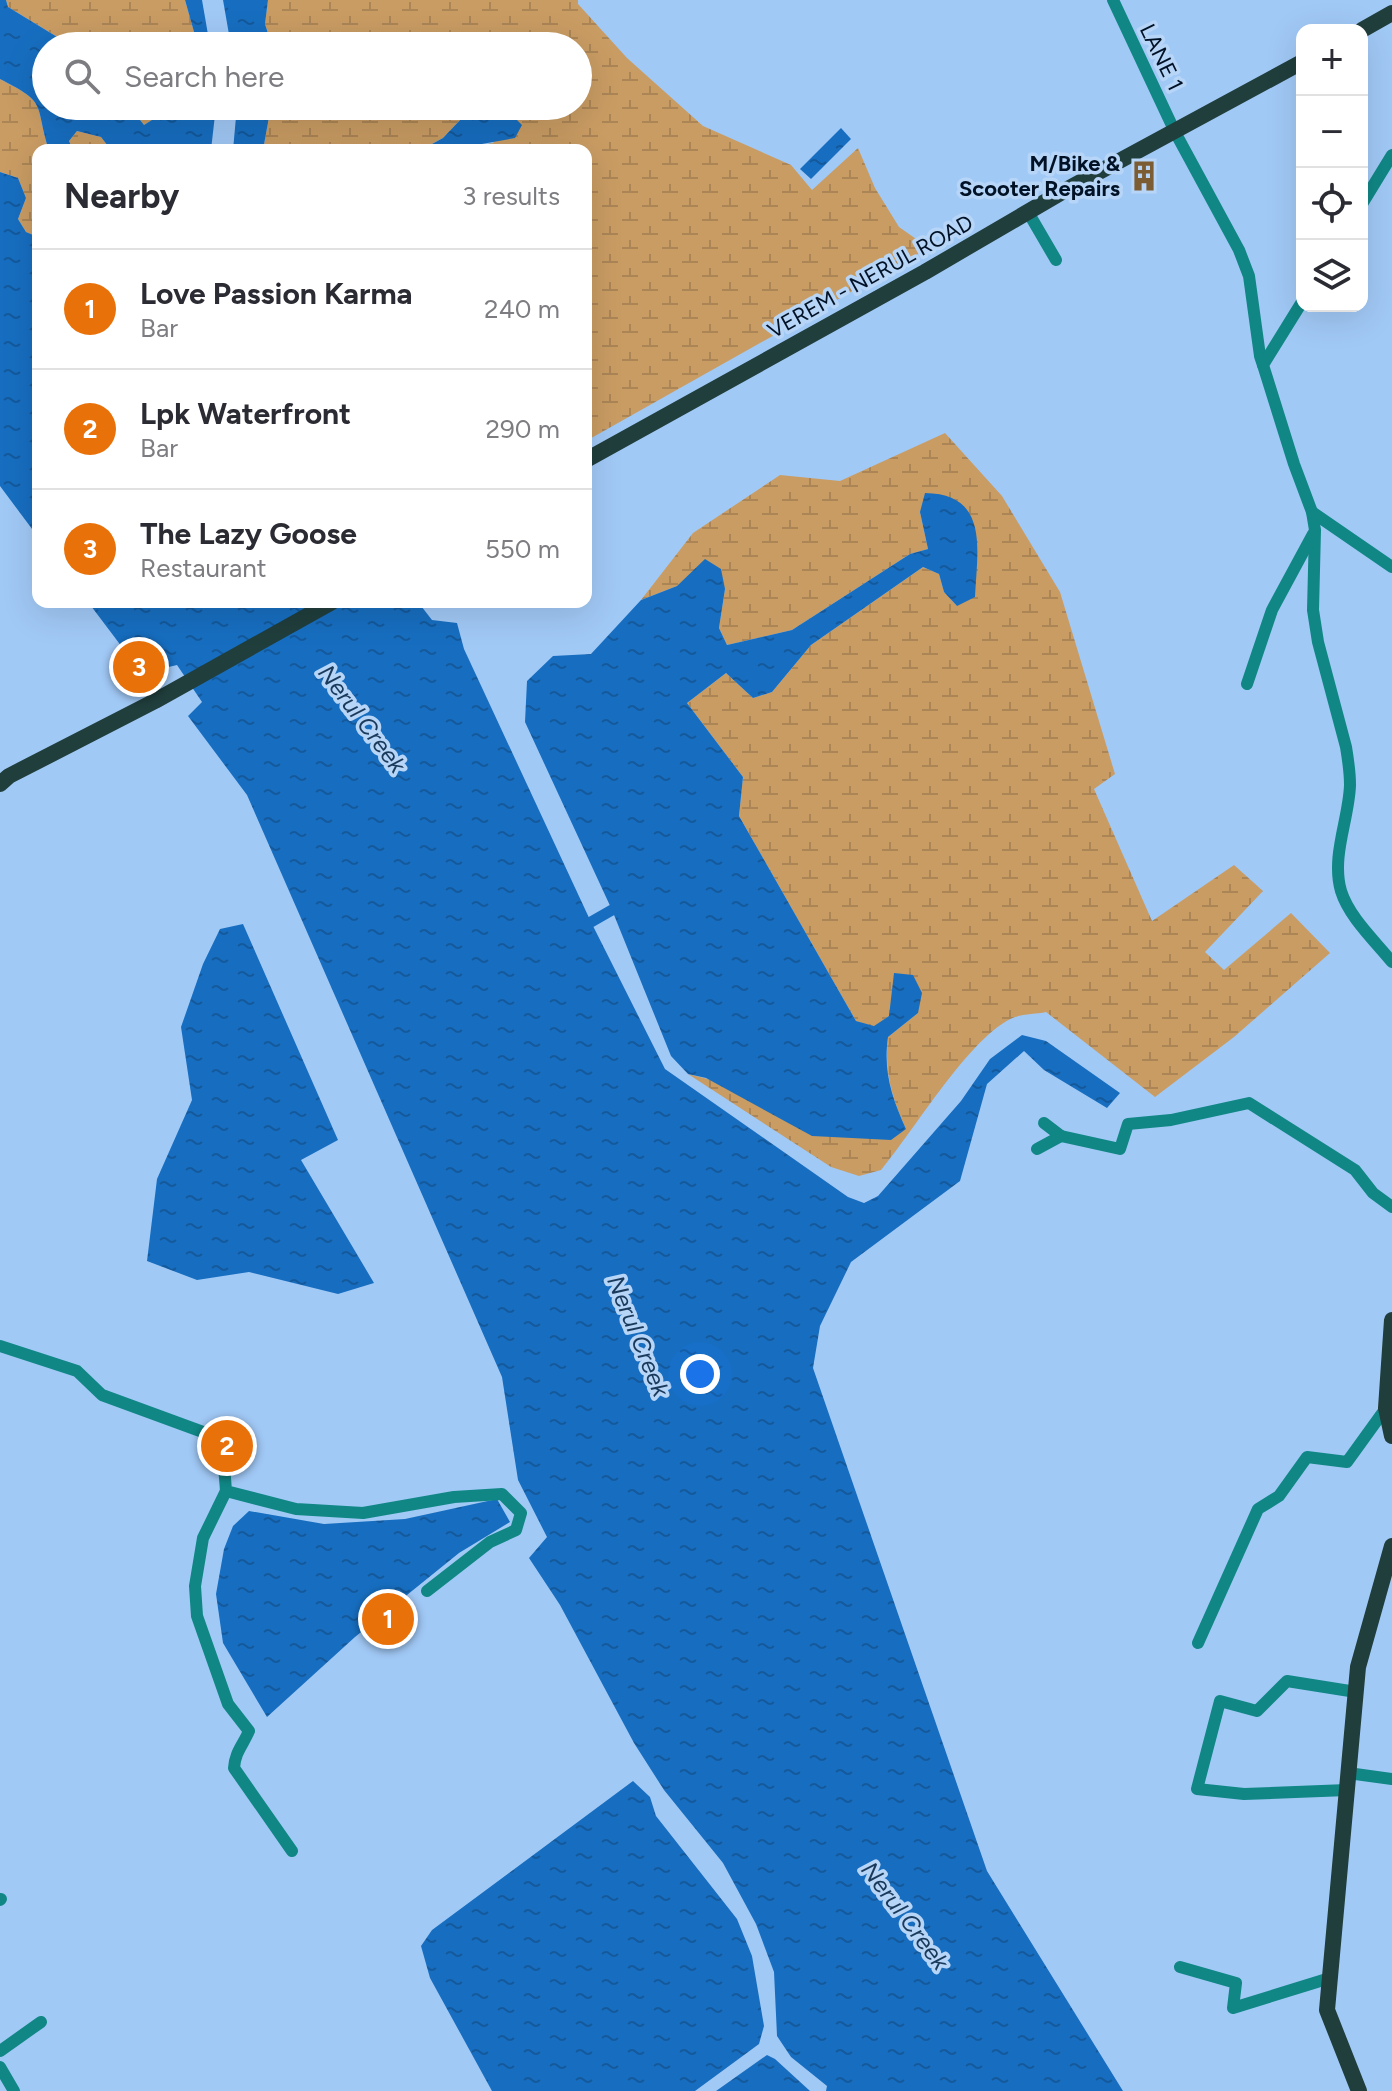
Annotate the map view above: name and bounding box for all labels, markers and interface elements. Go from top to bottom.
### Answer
street label: LANE 1 [1134,19,1189,95]
map controls [1296,24,1368,312]
button: + [1296,24,1368,96]
search box [32,32,592,120]
icon: search [60,54,104,98]
text: Search here [124,58,284,95]
button: − [1296,96,1368,168]
place label: M/Bike & Scooter Repairs [959,150,1121,202]
building icon: M/Bike & Scooter Repairs [1127,159,1161,193]
button: locate [1296,168,1368,240]
text: Nearby [64,176,179,217]
text: 3 results [462,180,560,212]
street label: VEREM - NERUL ROAD [763,209,978,344]
button: layers [1296,240,1368,312]
text: Love Passion Karma [140,275,413,312]
text: 1 [85,293,95,325]
text: 240 m [484,293,560,325]
text: Bar [140,312,178,344]
text: Lpk Waterfront [140,395,351,432]
text: 2 [82,413,98,445]
text: 290 m [486,413,560,445]
text: Bar [140,432,178,464]
text: The Lazy Goose [140,515,357,552]
text: 3 [83,533,97,565]
text: 550 m [485,533,560,565]
text: Restaurant [140,552,267,584]
pin: 3 [113,637,165,697]
water label: Nerul Creek [312,659,413,780]
water label: Nerul Creek [601,1271,676,1402]
your location [680,1354,720,1394]
pin: 2 [201,1416,253,1476]
pin: 1 [362,1589,414,1649]
water label: Nerul Creek [855,1856,956,1977]

